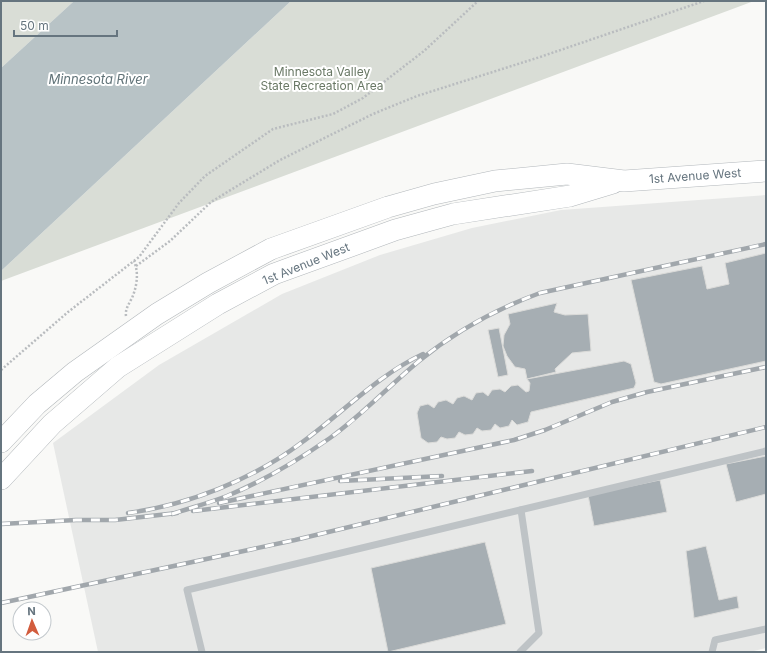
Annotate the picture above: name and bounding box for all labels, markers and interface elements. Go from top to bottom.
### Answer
scale bar [14,12,117,38]
text: 50 m [20,18,49,33]
park label: Minnesota Valley State Recreation Area [260,64,384,93]
water label: Minnesota River [48,71,149,87]
street label: 1st Avenue West [648,165,742,186]
street label: 1st Avenue West [260,239,352,288]
north arrow [12,601,52,641]
text: N [27,604,36,618]

